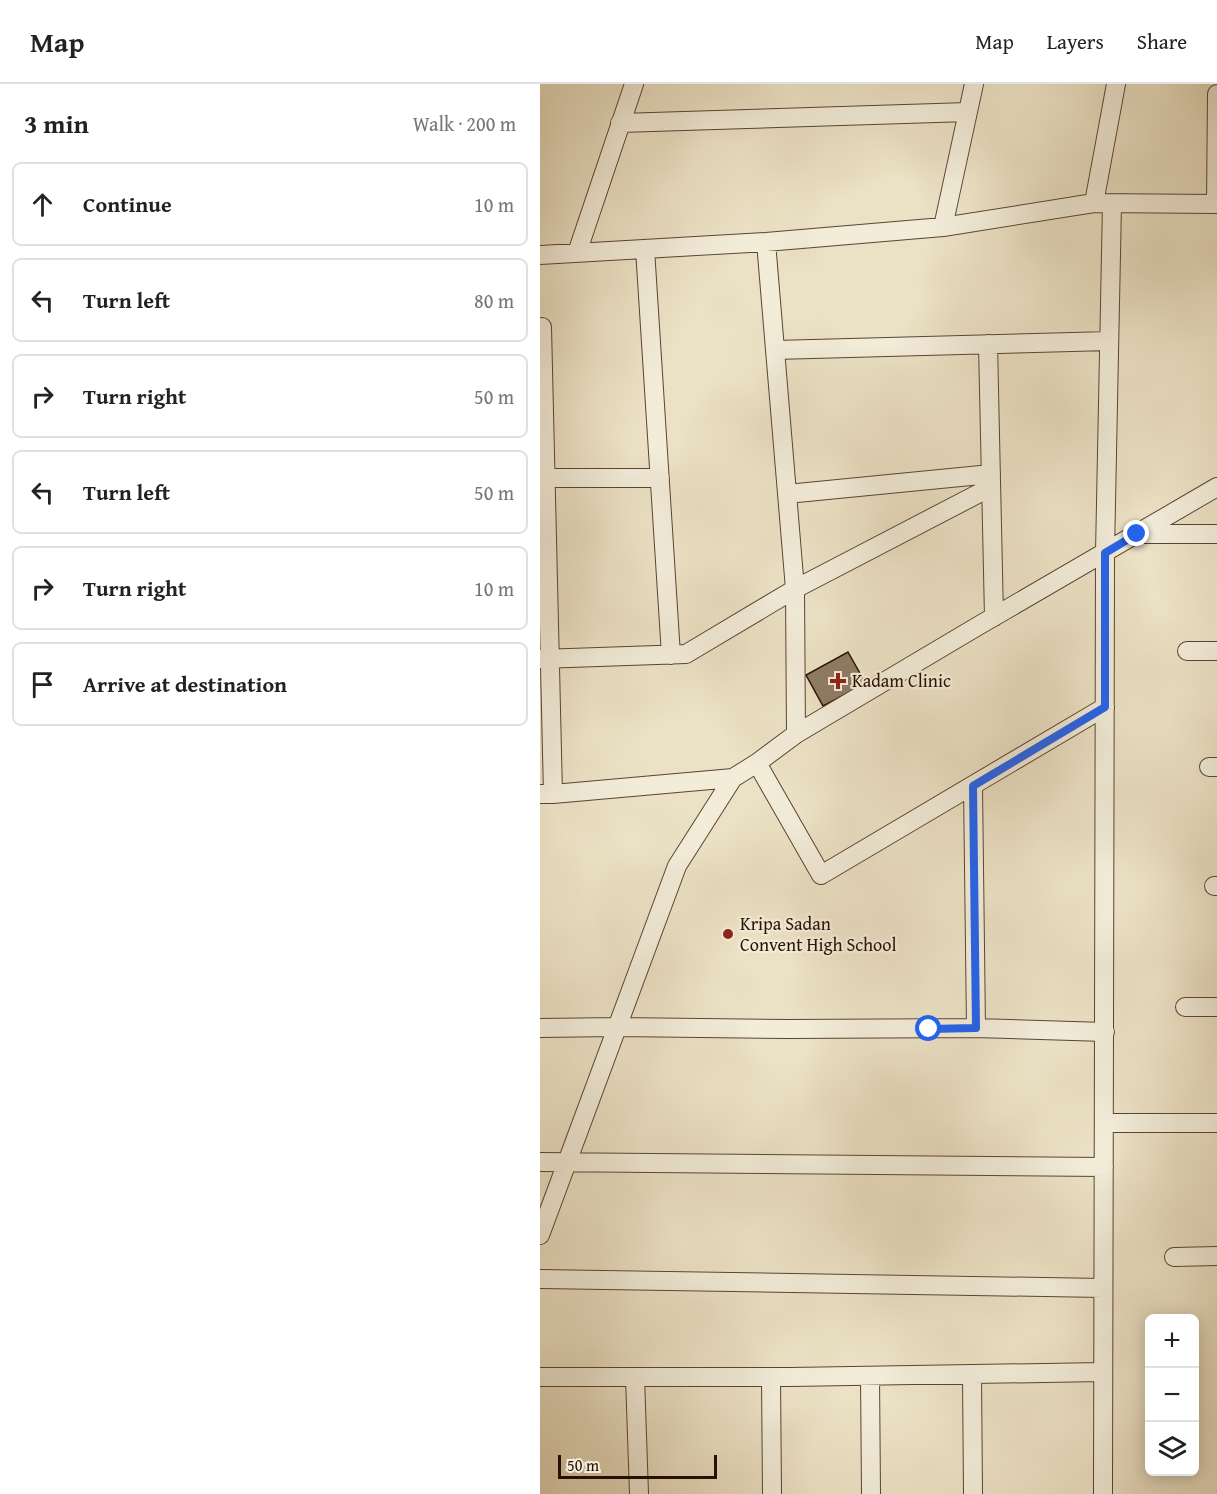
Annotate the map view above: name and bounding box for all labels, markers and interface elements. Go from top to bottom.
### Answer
text: Map [30,21,84,62]
text: Map [975,26,1014,57]
text: Layers [1047,26,1104,57]
text: Share [1137,26,1187,57]
text: 3 min [24,104,89,143]
text: Walk · 200 m [413,109,516,138]
icon: ahead [26,188,59,221]
text: Continue [83,188,172,220]
text: 10 m [474,190,514,219]
icon: left [26,284,59,317]
text: Turn left [83,284,170,316]
text: 80 m [474,286,514,315]
icon: right [26,380,59,413]
text: Turn right [83,380,186,412]
text: 50 m [474,382,514,411]
icon: left [26,476,59,509]
text: Turn left [83,476,170,508]
text: 50 m [474,478,514,507]
route end [1123,520,1149,546]
icon: right [26,572,59,605]
text: Turn right [83,572,186,604]
text: 10 m [474,574,514,603]
place label: Kadam Clinic [852,667,951,694]
icon: arrive [26,668,59,701]
text: Arrive at destination [83,668,287,700]
marker: Kadam Clinic [829,672,847,690]
place label: Kripa Sadan Convent High School [740,910,897,958]
marker: Kripa Sadan Convent High School [721,927,735,941]
route start [915,1015,941,1041]
map controls [1145,1314,1199,1476]
button: + [1145,1314,1199,1368]
button: − [1145,1368,1199,1422]
button: layers [1145,1422,1199,1476]
scale bar [558,1452,717,1480]
text: 50 m [567,1453,599,1477]

